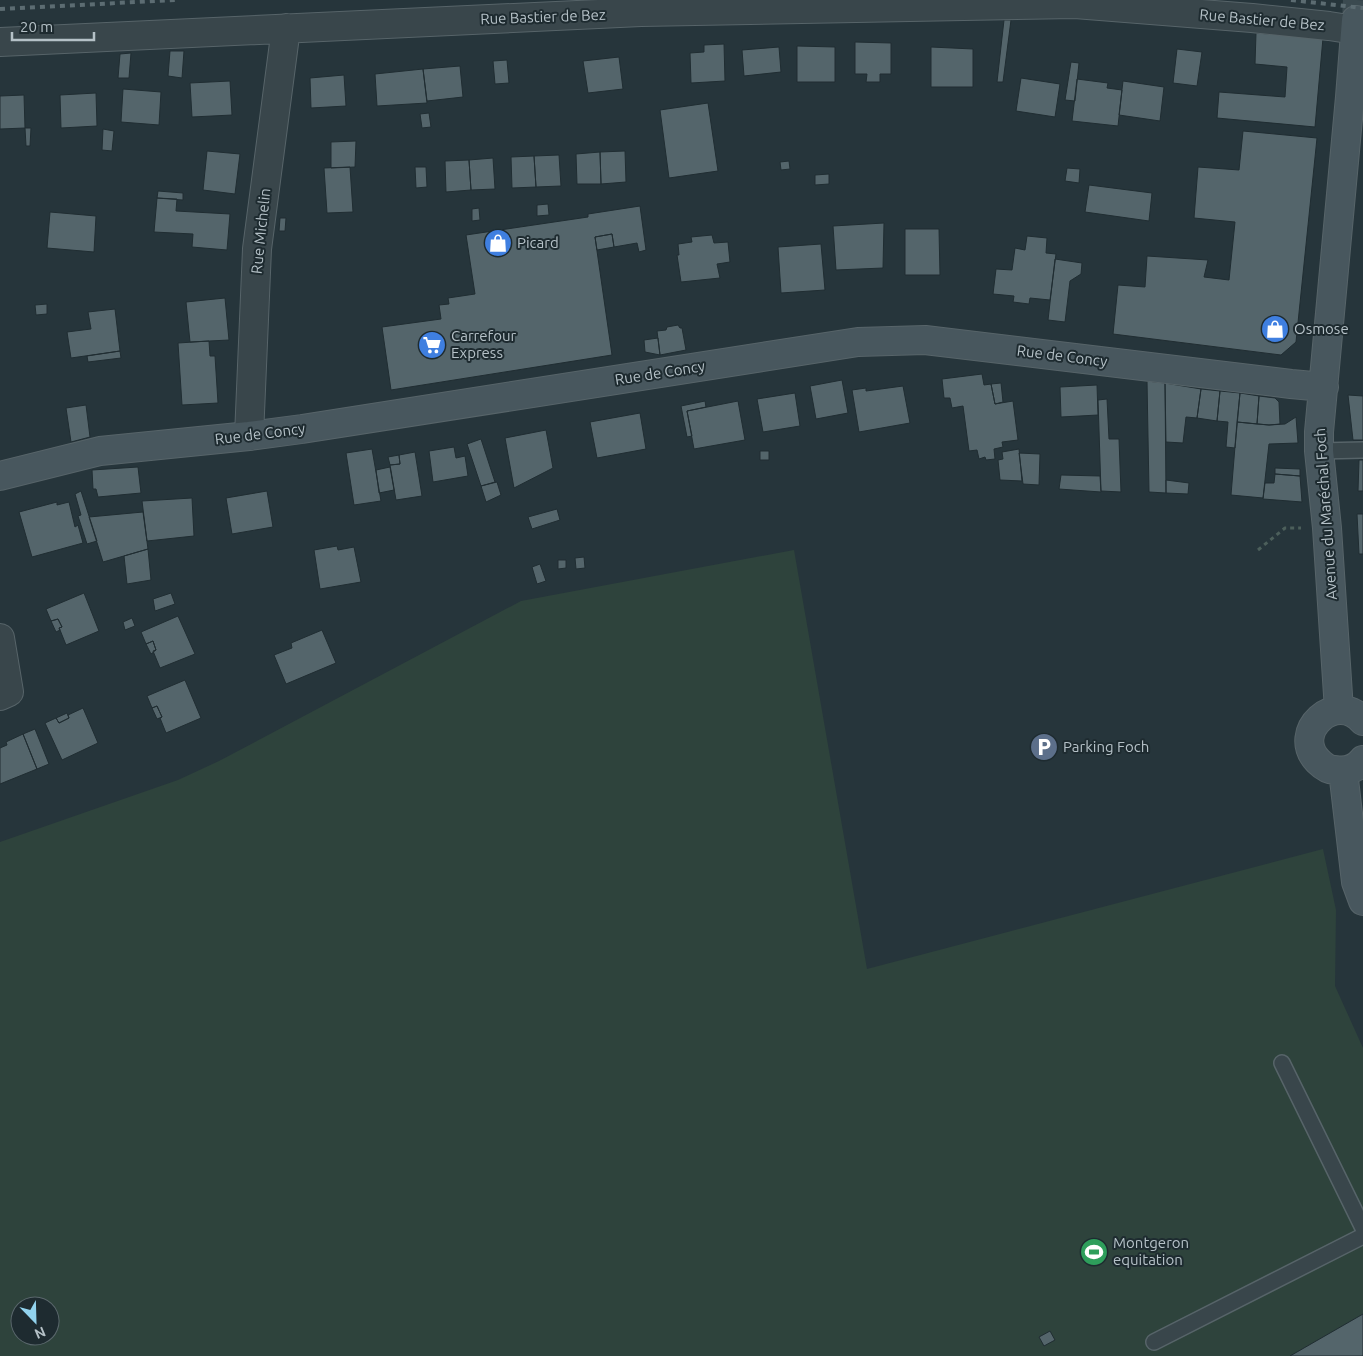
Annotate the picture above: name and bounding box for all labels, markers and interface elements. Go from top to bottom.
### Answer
street label: Rue Bastier de Bez [480,6,606,27]
street label: Rue Bastier de Bez [1199,6,1325,33]
scale bar [12,10,95,42]
text: 20 m [20,18,53,35]
street label: Rue Michelin [248,187,273,275]
shop icon: Picard [483,228,513,258]
place label: Picard [517,234,559,251]
shop icon: Osmose [1260,314,1290,344]
place label: Osmose [1294,320,1349,337]
place label: Carrefour Express [451,327,517,361]
supermarket icon: Carrefour Express [417,330,447,360]
street label: Rue de Concy [1016,342,1108,369]
street label: Rue de Concy [614,357,706,388]
street label: Rue de Concy [214,420,306,447]
street label: Avenue du Maréchal Foch [1311,428,1340,601]
parking icon: Parking Foch [1029,732,1059,762]
place label: Parking Foch [1063,738,1149,755]
place label: Montgeron equitation [1113,1234,1189,1268]
sports icon: Montgeron equitation [1079,1237,1109,1267]
north arrow [10,1296,60,1346]
text: N [32,1324,48,1342]

